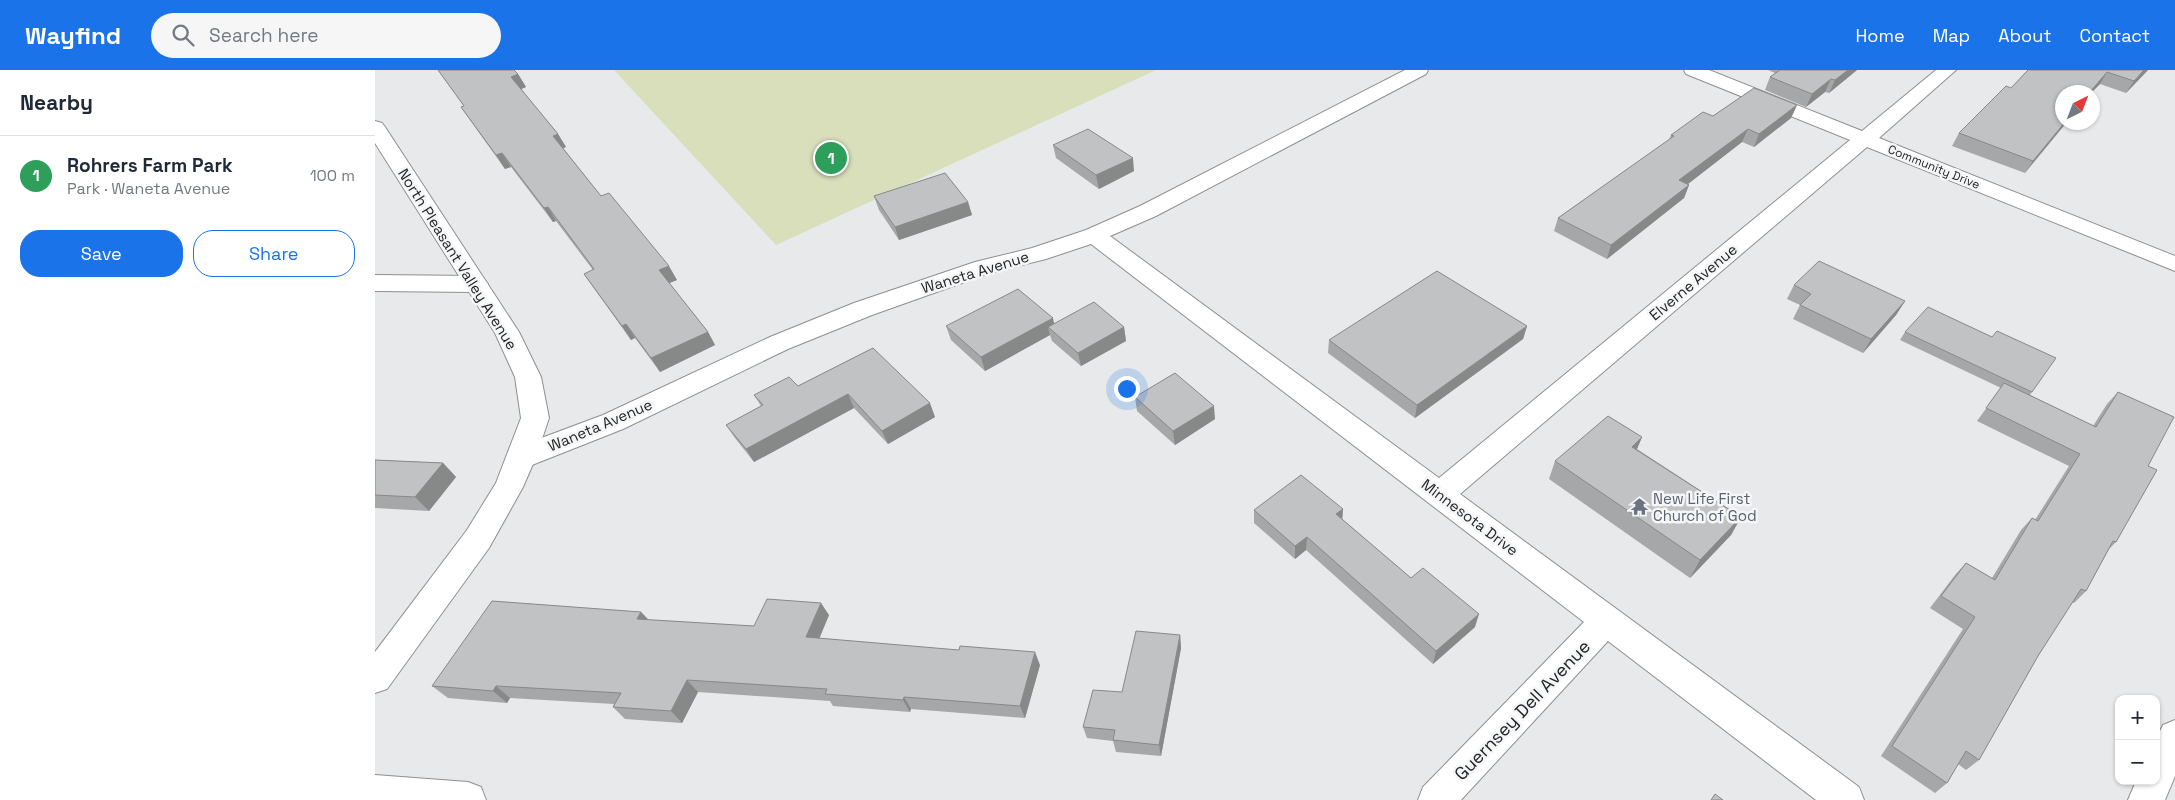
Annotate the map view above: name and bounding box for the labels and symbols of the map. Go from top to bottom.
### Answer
north arrow [2055,85,2100,130]
pin: 1 [815,139,847,177]
street label: Community Drive [1886,141,1982,193]
street label: North Pleasant Valley Avenue [394,165,522,353]
street label: Elverne Avenue [1645,240,1741,324]
street label: Waneta Avenue [919,247,1031,297]
your location [1114,376,1140,402]
street label: Waneta Avenue [545,394,655,456]
street label: Minnesota Drive [1418,474,1522,560]
place label: New Life First Church of God [1653,489,1757,525]
temple icon: New Life First Church of God [1629,497,1649,517]
street label: Guernsey Dell Avenue [1449,635,1595,785]

